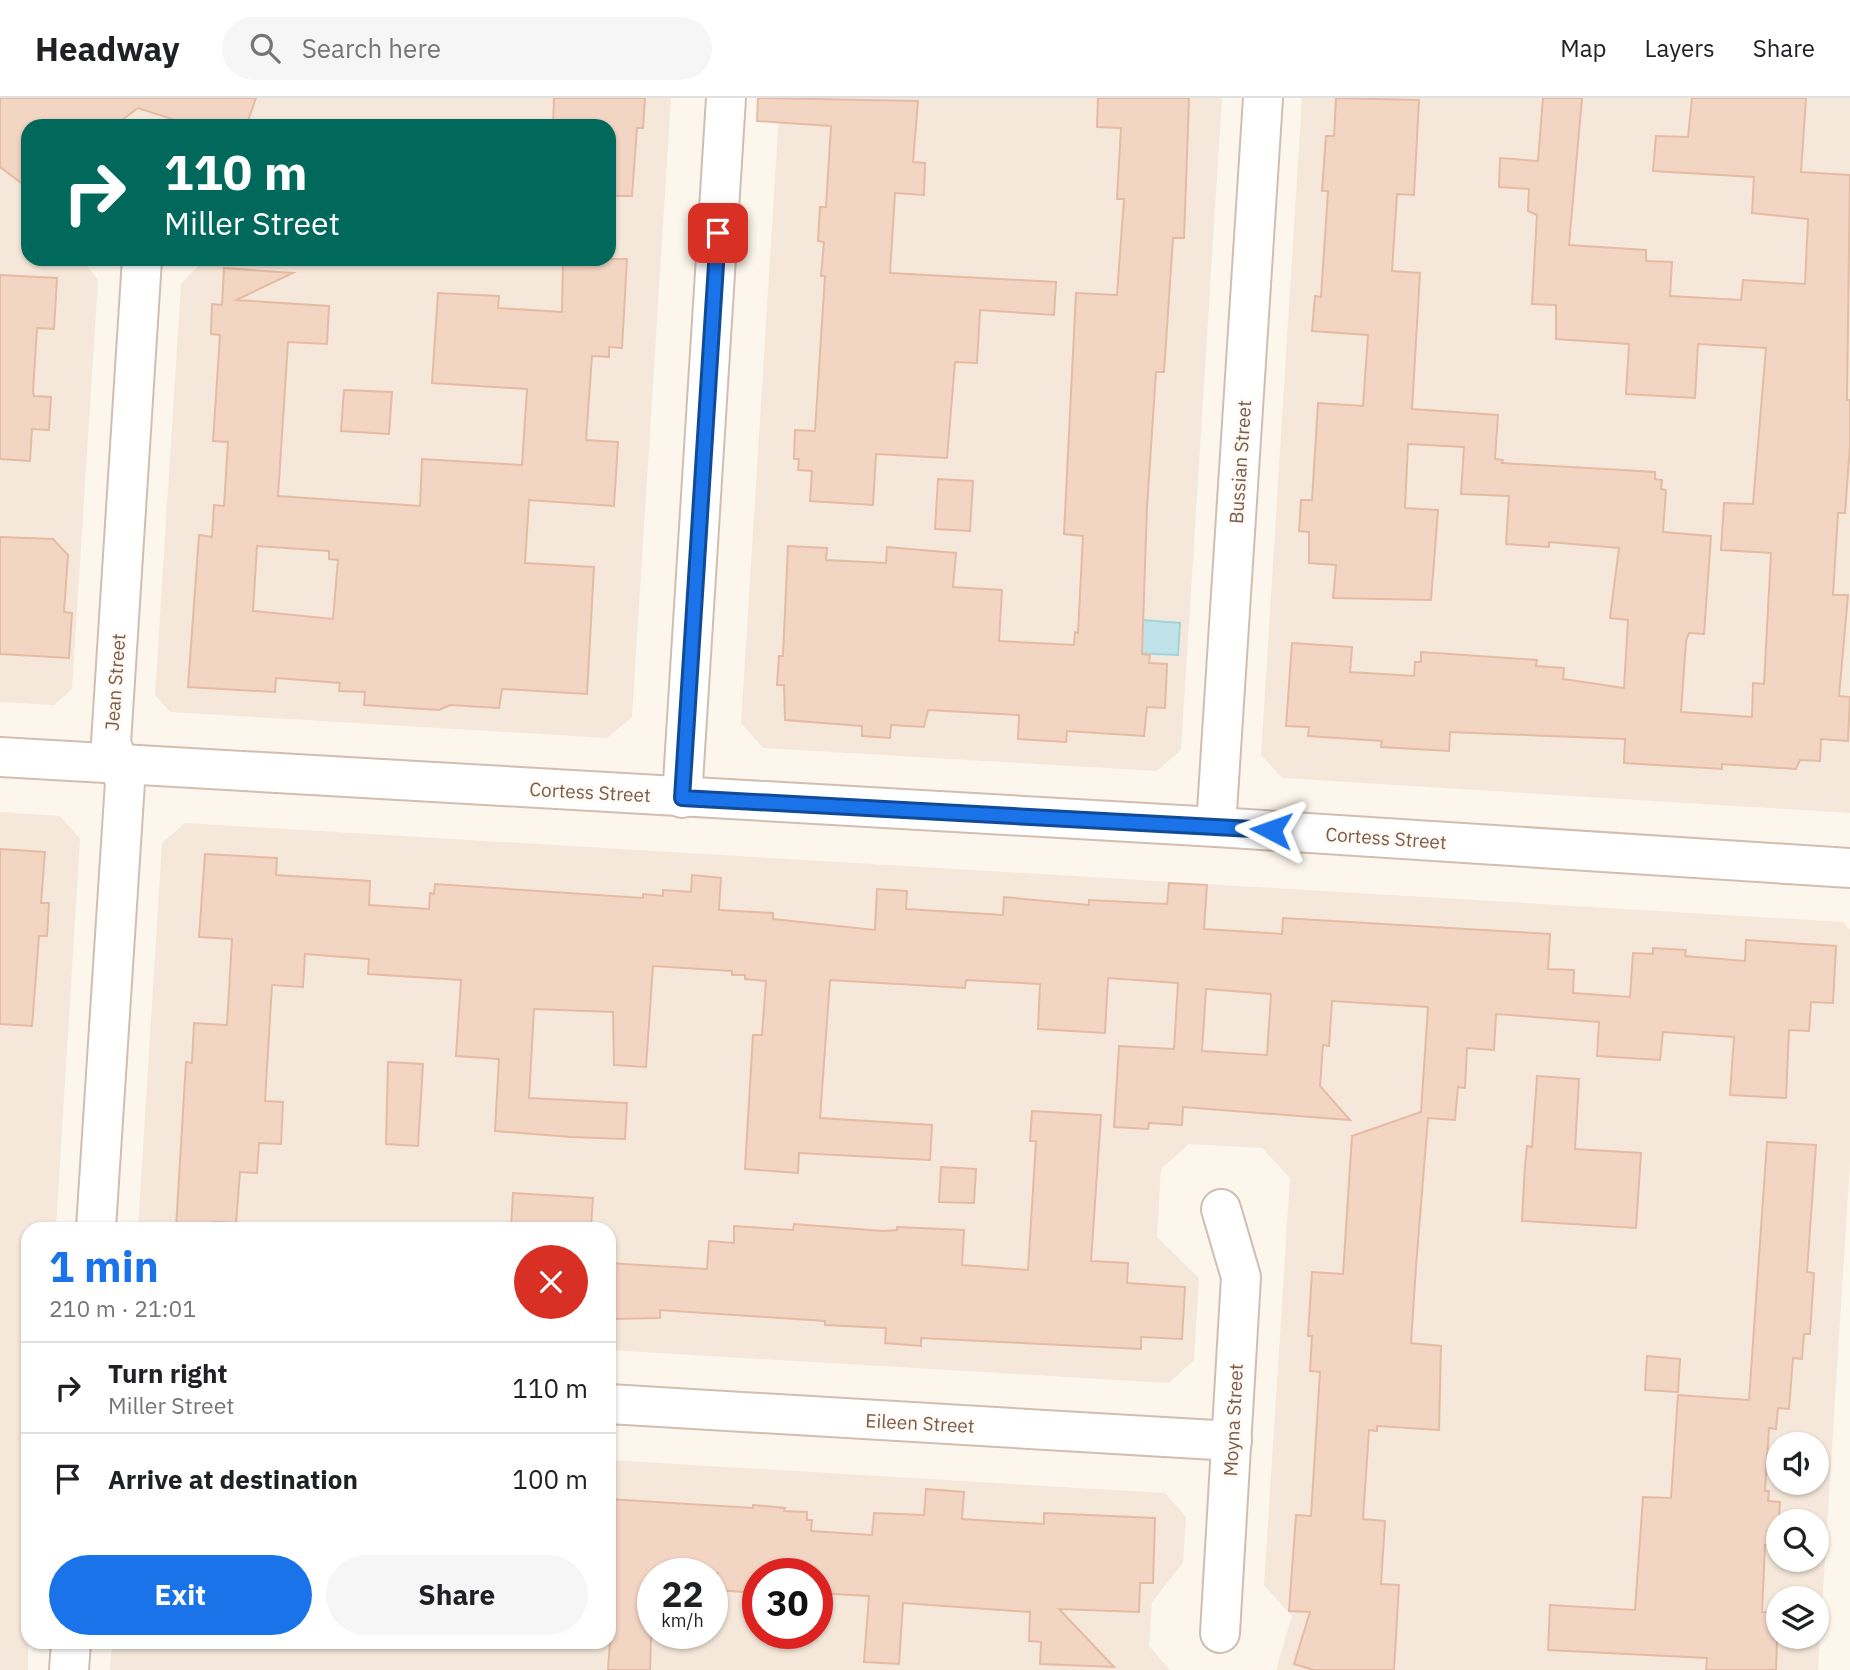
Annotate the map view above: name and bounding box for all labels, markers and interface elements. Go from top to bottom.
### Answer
search box [222,17,712,80]
text: Headway [35,27,180,70]
icon: search [246,29,284,67]
text: Search here [302,31,441,65]
text: Map [1560,32,1607,64]
text: Layers [1645,32,1715,64]
text: Share [1753,32,1815,64]
text: 110 m [164,140,308,203]
icon: right [49,147,140,238]
text: Miller Street [164,202,340,244]
pin [688,203,748,263]
icon: arrive [699,214,737,252]
street label: Bussian Street [1224,399,1256,525]
street label: Jean Street [100,632,130,732]
street label: Cortess Street [529,777,651,807]
position arrow [1234,793,1308,867]
street label: Cortess Street [1325,822,1447,854]
text: 1 min [49,1239,159,1294]
button: close [514,1245,588,1319]
text: 210 m · 21:01 [49,1293,196,1323]
text: Turn right [108,1356,227,1390]
street label: Moyna Street [1218,1363,1248,1477]
icon: right [49,1369,87,1407]
text: 110 m [512,1371,588,1405]
text: Miller Street [108,1390,234,1420]
street label: Eileen Street [865,1408,975,1438]
map controls [1766,1432,1829,1649]
button: sound [1766,1432,1829,1495]
icon: arrive [49,1460,87,1498]
text: Arrive at destination [108,1462,358,1496]
text: 100 m [512,1462,588,1496]
button: search [1766,1509,1829,1572]
button: Exit [49,1555,312,1635]
button: Share [326,1555,588,1635]
speed limit sign: 30 [742,1558,833,1649]
text: 22 [661,1571,704,1617]
button: layers [1766,1586,1829,1649]
text: km/h [661,1609,704,1632]

